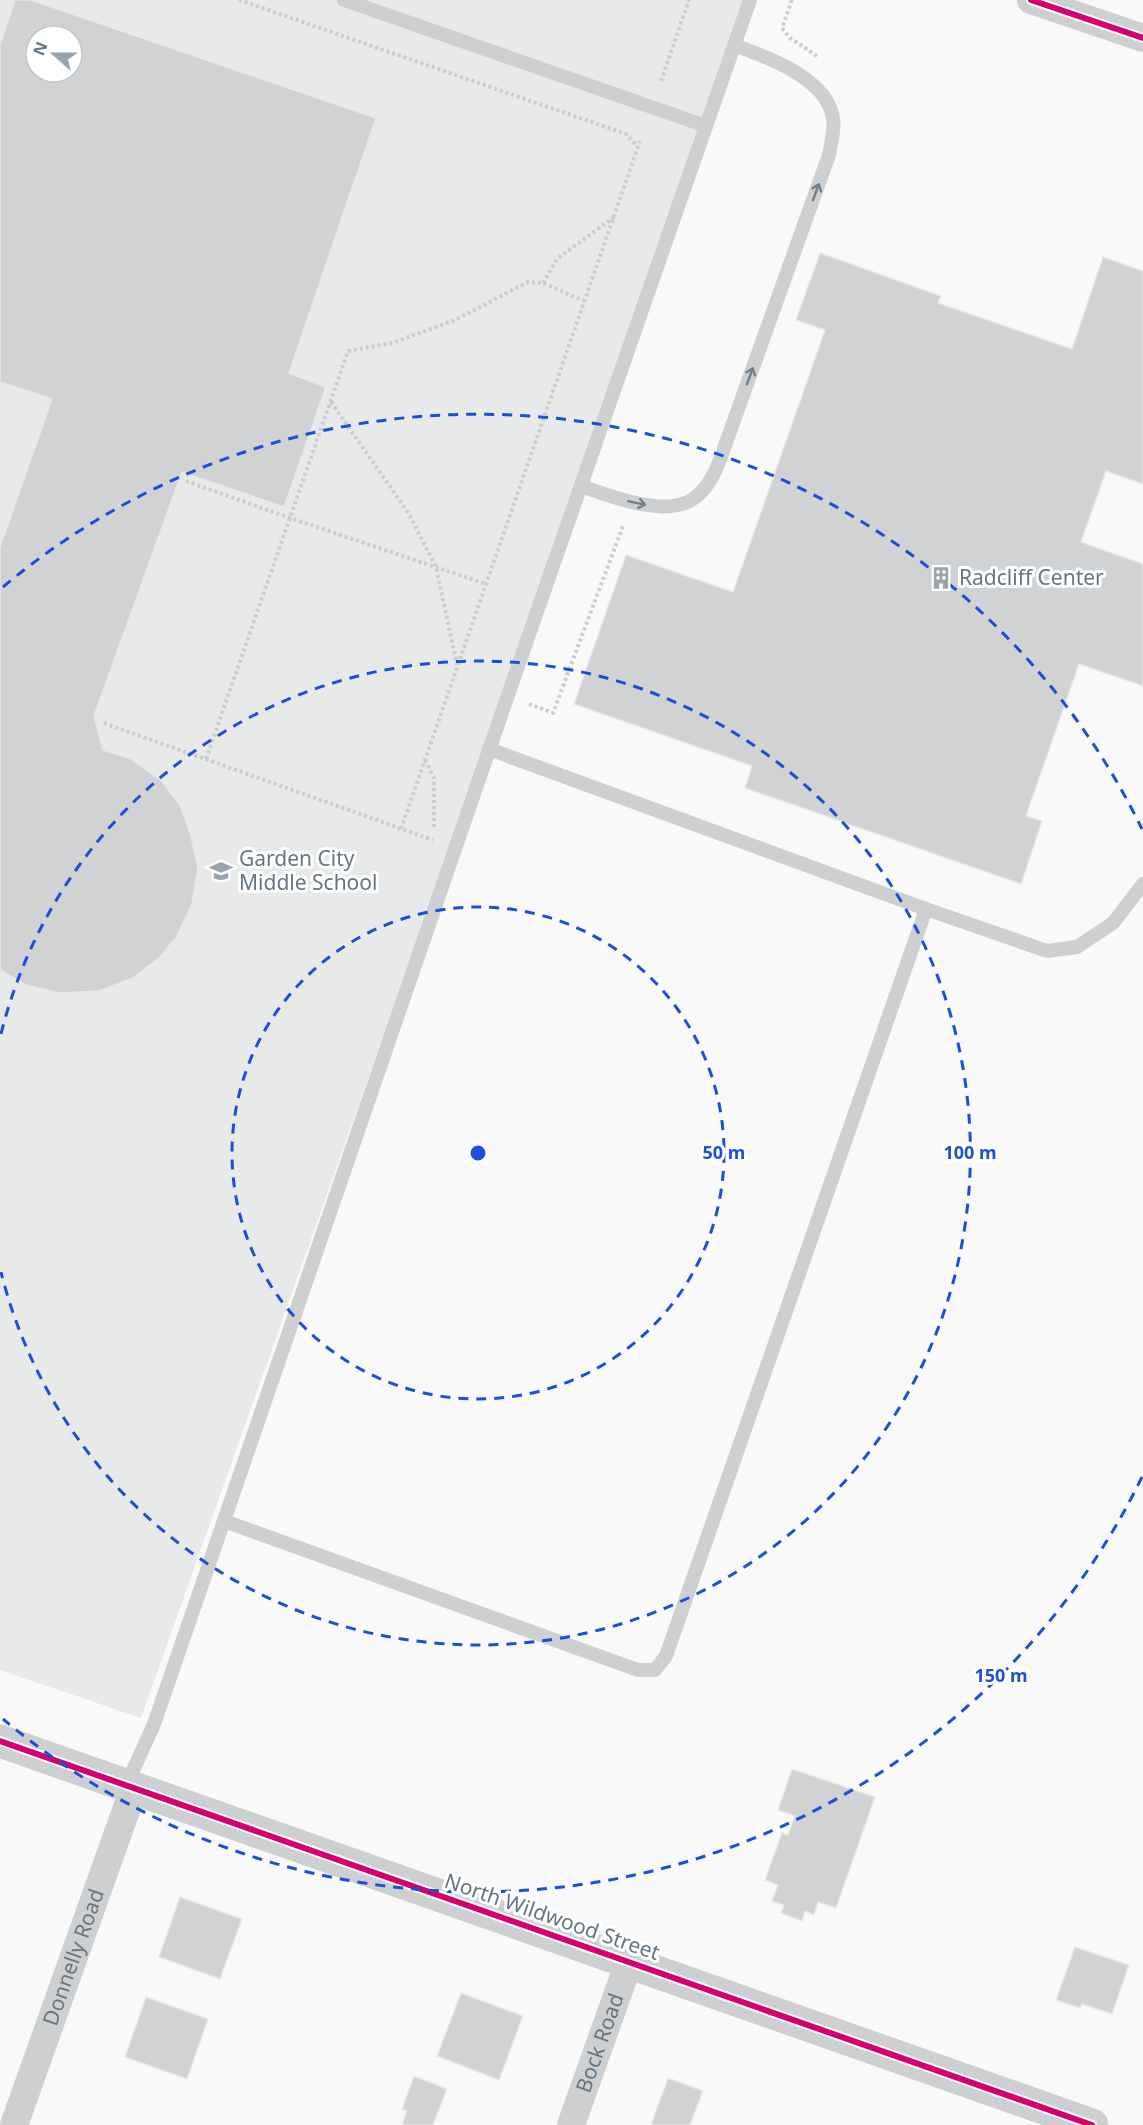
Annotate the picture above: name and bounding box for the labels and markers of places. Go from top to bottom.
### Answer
place label: Radcliff Center [959,563,1104,591]
building icon: Radcliff Center [928,565,954,591]
place label: Garden City Middle School [239,844,377,896]
school or university icon: Garden City Middle School [208,858,234,884]
centre of rings [468,1143,488,1163]

